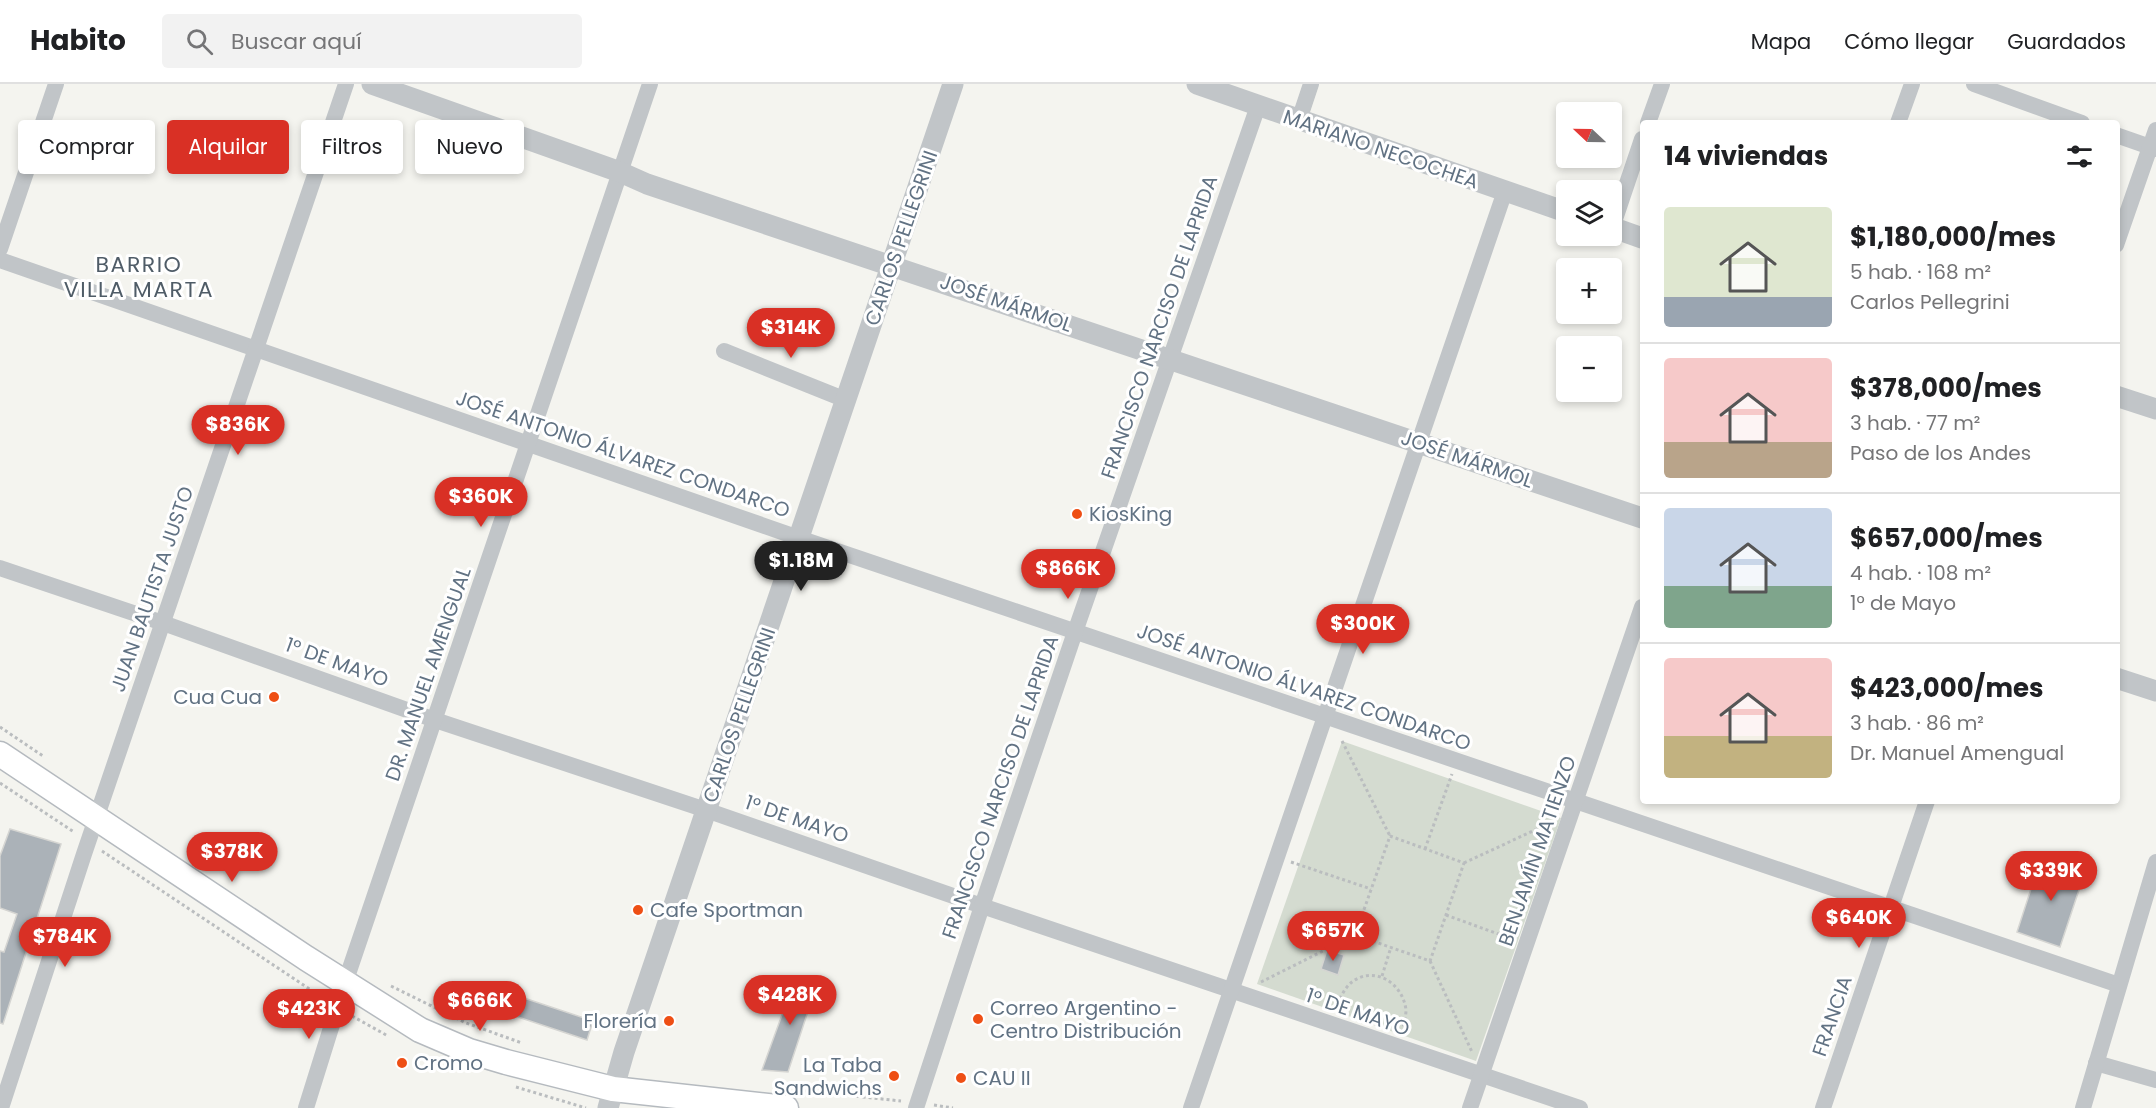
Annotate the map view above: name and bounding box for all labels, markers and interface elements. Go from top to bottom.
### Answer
search box [162,14,582,68]
text: Habito [30,21,126,60]
icon: search [183,25,216,58]
text: Buscar aquí [231,26,362,57]
text: Mapa [1751,27,1811,56]
text: Cómo llegar [1844,27,1974,56]
text: Guardados [2007,27,2126,56]
street label: MARIANO NECOCHEA [1280,102,1482,196]
north arrow [1556,102,1622,168]
map controls [1556,102,1622,402]
chip: Comprar [18,120,155,174]
chip: Alquilar [167,120,289,174]
chip: Filtros [301,120,403,174]
chip: Nuevo [415,120,524,174]
text: 14 viviendas [1664,138,1828,174]
icon: filters [2063,140,2096,173]
street label: CARLOS PELLEGRINI [858,147,944,329]
street label: FRANCISCO NARCISO DE LAPRIDA [1094,171,1224,483]
button: layers [1556,180,1622,246]
text: $1,180,000/mes [1850,219,2056,255]
icon: home [1712,231,1784,303]
district label: BARRIO VILLA MARTA [64,249,214,305]
button: + [1556,258,1622,324]
text: 5 hab. · 168 m² [1850,258,1991,286]
street label: JOSÉ MÁRMOL [936,267,1076,339]
text: Carlos Pellegrini [1850,288,2010,316]
pin: $314K [749,308,833,359]
text: $314K [761,313,821,341]
button: − [1556,336,1622,402]
text: $378,000/mes [1850,370,2042,406]
icon: home [1712,382,1784,454]
street label: JOSÉ ANTONIO ÁLVAREZ CONDARCO [452,384,794,524]
pin: $836K [196,405,280,456]
text: 3 hab. · 77 m² [1850,409,1980,437]
text: $836K [206,410,270,438]
street label: JOSÉ MÁRMOL [1397,423,1537,495]
text: Paso de los Andes [1850,439,2031,467]
pin: $360K [439,477,523,528]
street label: JUAN BAUTISTA JUSTO [104,482,200,696]
text: $360K [449,482,513,510]
place label: KiosKing [1089,500,1172,528]
marker: KiosKing [1070,507,1084,521]
text: $657,000/mes [1850,520,2043,556]
icon: home [1712,532,1784,604]
pin: $1.18M [752,541,850,592]
text: $1.18M [768,546,834,574]
pin: $866K [1026,549,1110,600]
text: $866K [1035,554,1101,582]
text: 4 hab. · 108 m² [1850,559,1991,587]
street label: DR. MANUEL AMENGUAL [378,563,478,785]
text: 1° de Mayo [1850,589,1956,617]
pin: $300K [1321,604,1405,655]
text: $300K [1330,609,1396,637]
street label: JOSÉ ANTONIO ÁLVAREZ CONDARCO [1133,617,1475,757]
street label: CARLOS PELLEGRINI [696,624,782,806]
street label: 1° DE MAYO [282,630,392,694]
street label: FRANCISCO NARCISO DE LAPRIDA [935,631,1065,943]
text: $423,000/mes [1850,670,2043,706]
icon: home [1712,682,1784,754]
place label: Cua Cua [173,683,262,711]
marker: Cua Cua [267,690,281,704]
text: 3 hab. · 86 m² [1850,709,1984,737]
text: Dr. Manuel Amengual [1850,739,2064,767]
street label: BENJAMÍN MATIENZO [1491,752,1583,950]
street label: 1° DE MAYO [741,788,853,850]
pin: $378K [190,832,274,883]
text: $378K [201,837,263,865]
pin: $339K [2009,851,2093,902]
text: $339K [2019,856,2083,884]
place label: Cafe Sportman [650,896,803,924]
pin: $640K [1817,898,1901,949]
marker: Cafe Sportman [631,903,645,917]
text: $640K [1826,903,1892,931]
pin: $657K [1291,911,1375,962]
text: $657K [1301,916,1365,944]
pin: $784K [23,917,107,968]
text: $784K [33,922,97,950]
street label: FRANCIA [1805,972,1859,1060]
pin: $428K [748,975,832,1026]
text: $428K [757,980,823,1008]
pin: $666K [438,981,522,1032]
street label: 1° DE MAYO [1302,981,1414,1043]
text: $666K [447,986,513,1014]
pin: $423K [267,989,351,1040]
text: $423K [277,994,341,1022]
place label: Correo Argentino - Centro Distribución [990,994,1182,1045]
place label: Florería [583,1007,657,1035]
marker: Correo Argentino - Centro Distribución [971,1012,985,1026]
marker: Florería [662,1014,676,1028]
place label: Cromo [414,1049,483,1077]
place label: La Taba Sandwichs [774,1051,882,1102]
marker: Cromo [395,1056,409,1070]
place label: CAU II [973,1064,1031,1092]
marker: La Taba Sandwichs [887,1069,901,1083]
marker: CAU II [954,1071,968,1085]

